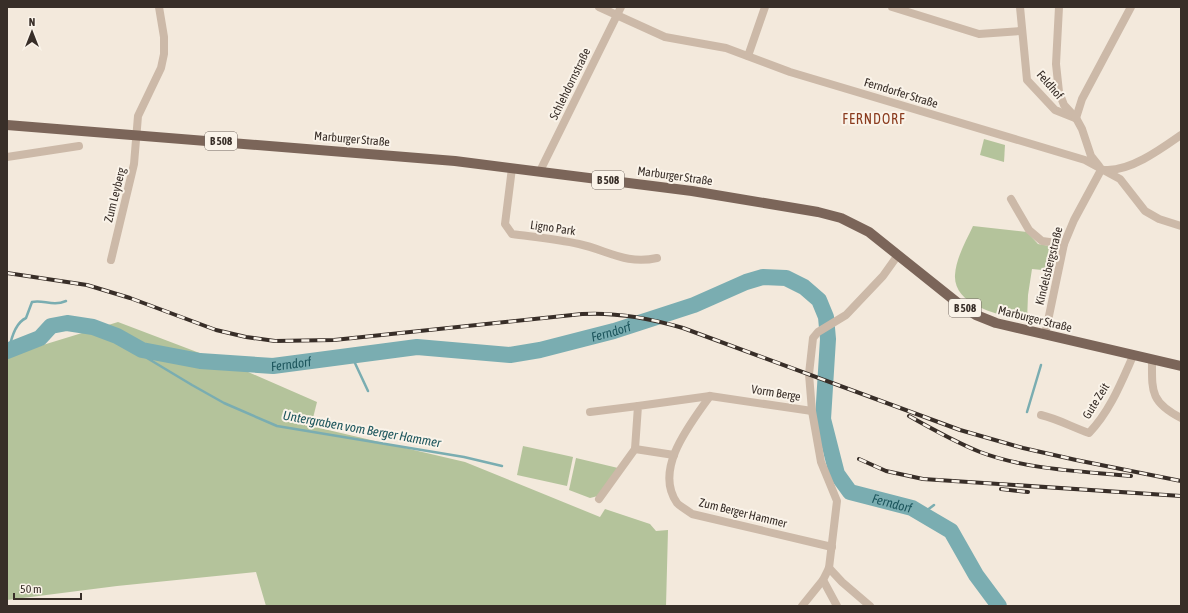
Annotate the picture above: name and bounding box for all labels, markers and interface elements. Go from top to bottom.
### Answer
north arrow [12,12,52,52]
text: N [29,16,35,28]
street label: Schlehdornstraße [547,46,593,122]
street label: Feldhof [1034,68,1067,103]
street label: Ferndorfer Straße [862,75,940,111]
district label: FERNDORF [842,111,906,127]
street label: Marburger Straße [314,129,390,149]
road number: B 508 [205,132,237,150]
street label: Marburger Straße [636,164,714,188]
street label: Zum Leyberg [101,165,129,224]
road number: B 508 [592,171,624,189]
street label: Ligno Park [529,218,577,238]
street label: Kindelsbergstraße [1033,225,1065,307]
road number: B 508 [949,299,981,317]
street label: Marburger Straße [997,303,1073,335]
water label: Ferndorf [589,318,634,344]
water label: Ferndorf [270,353,314,374]
street label: Gute Zeit [1080,380,1113,422]
street label: Vorm Berge [750,382,802,404]
water label: Untergraben vom Berger Hammer [282,408,443,450]
water label: Ferndorf [871,491,915,516]
street label: Zum Berger Hammer [698,495,789,531]
scale bar [14,575,81,601]
text: 50 m [20,582,42,596]

